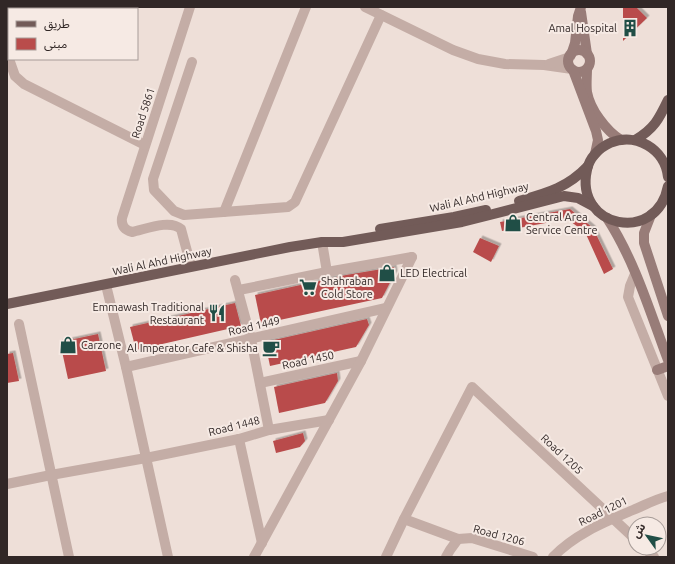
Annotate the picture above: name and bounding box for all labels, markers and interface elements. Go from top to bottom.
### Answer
legend [8,8,138,60]
text: طريق [44,17,70,32]
building icon: Amal Hospital [620,18,640,38]
place label: Amal Hospital [548,22,617,34]
text: مبنى [44,37,67,51]
street label: Road 5861 [129,86,157,140]
street label: Wali Al Ahd Highway [428,180,530,214]
place label: Central Area Service Centre [526,211,598,236]
shop icon: Central Area Service Centre [503,213,523,233]
street label: Wali Al Ahd Highway [111,244,213,277]
shop icon: LED Electrical [377,263,397,283]
place label: LED Electrical [400,267,467,279]
place label: Shahraban Cold Store [321,275,373,300]
supermarket icon: Shahraban Cold Store [298,277,318,297]
place label: Emmawash Traditional Restaurant [93,301,205,326]
restaurant icon: Emmawash Traditional Restaurant [207,303,227,323]
street label: Road 1449 [227,314,281,338]
shop icon: Carzone [58,335,78,355]
cafe icon: Al Imperator Cafe & Shisha [261,338,281,358]
place label: Carzone [81,339,121,351]
place label: Al Imperator Cafe & Shisha [127,342,258,354]
street label: Road 1450 [281,349,335,371]
street label: Road 1448 [207,414,261,438]
street label: Road 1205 [539,432,585,476]
street label: Road 1201 [577,494,629,528]
north arrow [627,516,667,556]
text: ش [629,521,649,541]
street label: Road 1206 [472,522,526,548]

